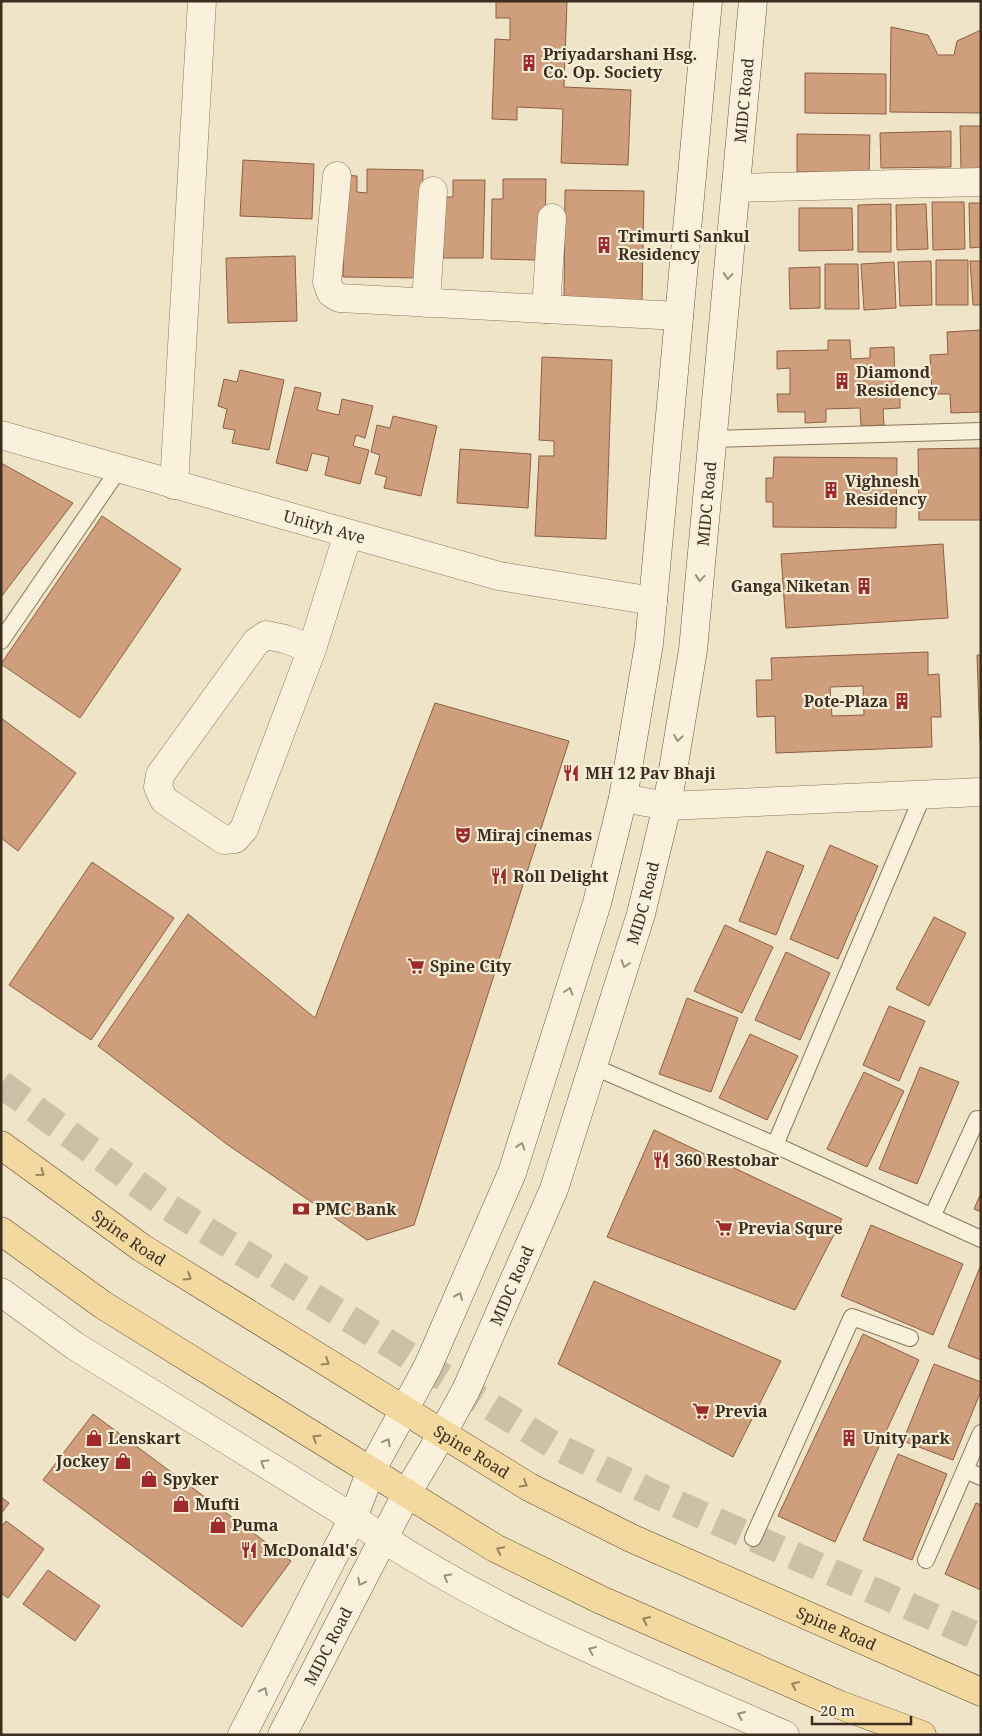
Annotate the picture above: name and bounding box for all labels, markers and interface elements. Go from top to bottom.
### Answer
place label: Priyadarshani Hsg. Co. Op. Society [543,43,697,83]
building icon: Priyadarshani Hsg. Co. Op. Society [519,53,539,73]
street label: MIDC Road [729,57,759,144]
place label: Trimurti Sankul Residency [618,225,750,265]
building icon: Trimurti Sankul Residency [594,235,614,255]
one-way arrow [722,273,733,281]
place label: Diamond Residency [856,361,939,401]
building icon: Diamond Residency [832,371,852,391]
street label: MIDC Road [692,460,721,547]
place label: Vighnesh Residency [845,470,928,510]
building icon: Vighnesh Residency [821,480,841,500]
street label: Unityh Ave [281,504,368,549]
one-way arrow [694,574,705,582]
place label: Ganga Niketan [731,575,850,597]
building icon: Ganga Niketan [854,576,874,596]
place label: Pote-Plaza [804,690,888,712]
building icon: Pote-Plaza [892,691,912,711]
one-way arrow [674,734,684,743]
place label: MH 12 Pav Bhaji [585,762,716,784]
restaurant icon: MH 12 Pav Bhaji [561,763,581,783]
place label: Miraj cinemas [477,824,592,846]
theatre icon: Miraj cinemas [453,825,473,845]
street label: MIDC Road [621,859,664,947]
place label: Roll Delight [513,865,609,887]
restaurant icon: Roll Delight [489,866,509,886]
place label: Spine City [430,955,512,977]
supermarket icon: Spine City [406,956,426,976]
one-way arrow [620,960,630,968]
one-way arrow [564,987,574,996]
one-way arrow [515,1143,525,1151]
place label: 360 Restobar [675,1149,780,1171]
restaurant icon: 360 Restobar [651,1150,671,1170]
one-way arrow [35,1167,44,1177]
place label: PMC Bank [315,1198,397,1220]
bank icon: PMC Bank [291,1199,311,1219]
street label: Spine Road [88,1204,170,1271]
place label: Previa Squre [738,1217,843,1239]
supermarket icon: Previa Squre [714,1218,734,1238]
street label: MIDC Road [485,1242,539,1329]
one-way arrow [183,1270,192,1280]
one-way arrow [452,1292,463,1301]
one-way arrow [321,1356,330,1366]
place label: Previa [715,1400,768,1422]
supermarket icon: Previa [691,1401,711,1421]
street label: Spine Road [430,1420,514,1483]
place label: Lenskart [108,1427,181,1449]
place label: Unity park [863,1427,950,1449]
shop icon: Lenskart [84,1428,104,1448]
building icon: Unity park [839,1428,859,1448]
one-way arrow [313,1434,322,1444]
one-way arrow [381,1438,391,1447]
place label: Jockey [55,1450,110,1472]
shop icon: Jockey [113,1451,133,1471]
one-way arrow [261,1460,270,1470]
place label: Spyker [163,1468,220,1490]
shop icon: Spyker [139,1469,159,1489]
one-way arrow [518,1478,527,1488]
place label: Mufti [195,1493,240,1515]
shop icon: Mufti [171,1494,191,1514]
place label: Puma [232,1514,279,1536]
shop icon: Puma [208,1515,228,1535]
place label: McDonald's [263,1539,358,1561]
restaurant icon: McDonald's [239,1540,259,1560]
one-way arrow [496,1546,505,1556]
one-way arrow [443,1573,452,1583]
one-way arrow [357,1577,367,1586]
street label: Spine Road [793,1601,880,1656]
street label: MIDC Road [299,1603,357,1689]
one-way arrow [642,1616,651,1627]
one-way arrow [588,1646,597,1657]
one-way arrow [791,1681,800,1692]
one-way arrow [258,1688,268,1697]
scale bar [812,1694,911,1726]
text: 20 m [820,1700,855,1720]
one-way arrow [737,1711,746,1722]

